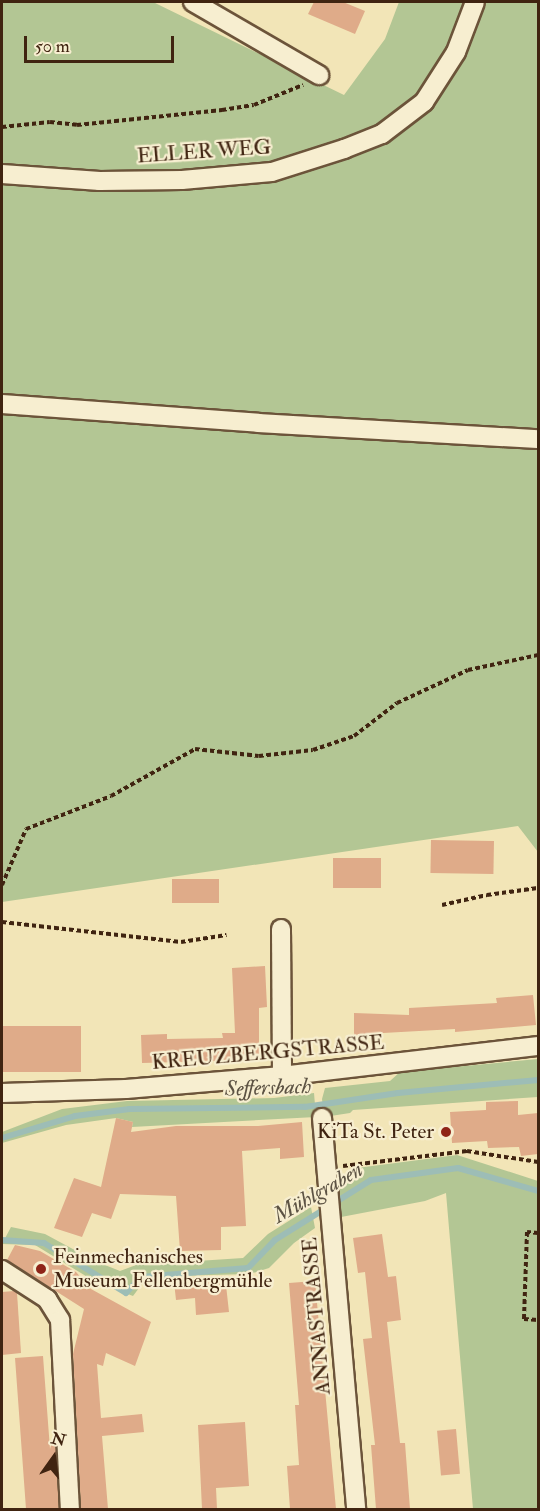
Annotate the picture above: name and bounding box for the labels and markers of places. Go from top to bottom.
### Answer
place label: KiTa St. Peter [317,1119,434,1145]
marker: KiTa St. Peter [439,1125,453,1139]
place label: Feinmechanisches Museum Fellenbergmühle [53,1244,272,1294]
marker: Feinmechanisches Museum Fellenbergmühle [34,1262,48,1276]

